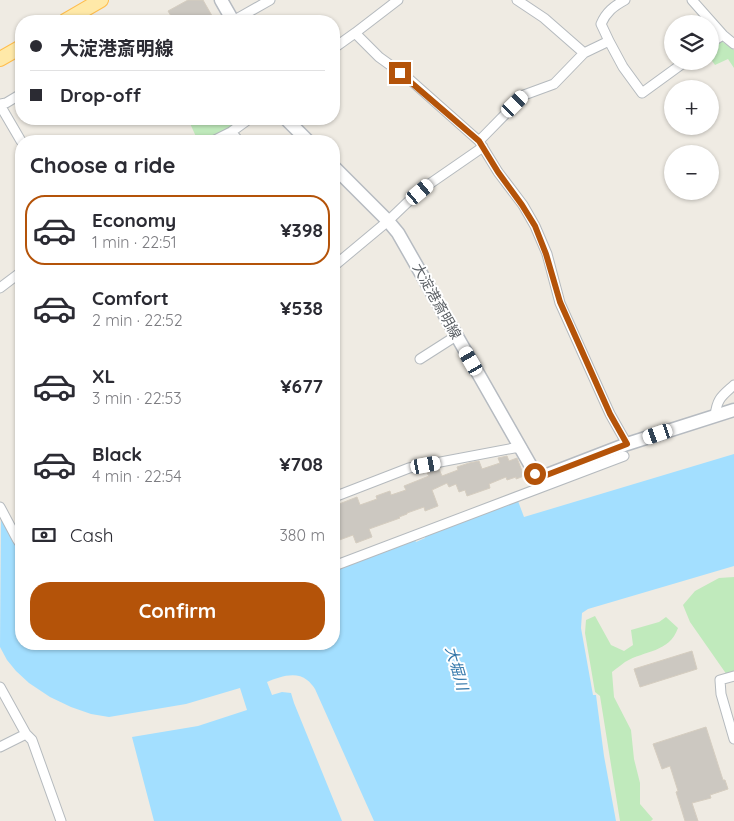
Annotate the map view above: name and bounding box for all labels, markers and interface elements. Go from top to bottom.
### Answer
map controls [664,15,719,200]
button: layers [664,15,719,70]
text: 大淀港斎明線 [60,36,174,60]
route end [389,62,411,84]
button: + [664,80,719,135]
text: Drop-off [60,83,141,107]
car [499,88,530,120]
button: − [664,145,719,200]
text: Choose a ride [30,151,175,179]
car [403,177,436,207]
icon: car [32,208,77,253]
text: Economy [92,208,176,232]
text: ¥398 [280,218,323,242]
text: 1 min · 22:51 [92,232,177,252]
street label: 大淀港斎明線 [409,260,465,342]
icon: car [32,286,77,331]
text: Comfort [92,286,169,310]
text: ¥538 [280,296,323,320]
text: 2 min · 22:52 [92,310,183,330]
car [457,344,484,378]
icon: car [32,364,77,409]
text: XL [92,364,115,388]
text: ¥677 [280,374,323,398]
text: 3 min · 22:53 [92,388,182,408]
car [641,422,674,446]
icon: car [32,442,77,487]
text: Black [92,442,142,466]
text: ¥708 [279,452,323,476]
car [409,455,442,475]
route start [524,463,546,485]
text: 4 min · 22:54 [92,466,182,486]
icon: cash [30,521,58,549]
text: Cash [70,523,114,547]
text: 380 m [279,525,325,545]
button: Confirm [30,582,325,640]
water label: 大堀川 [442,644,473,694]

